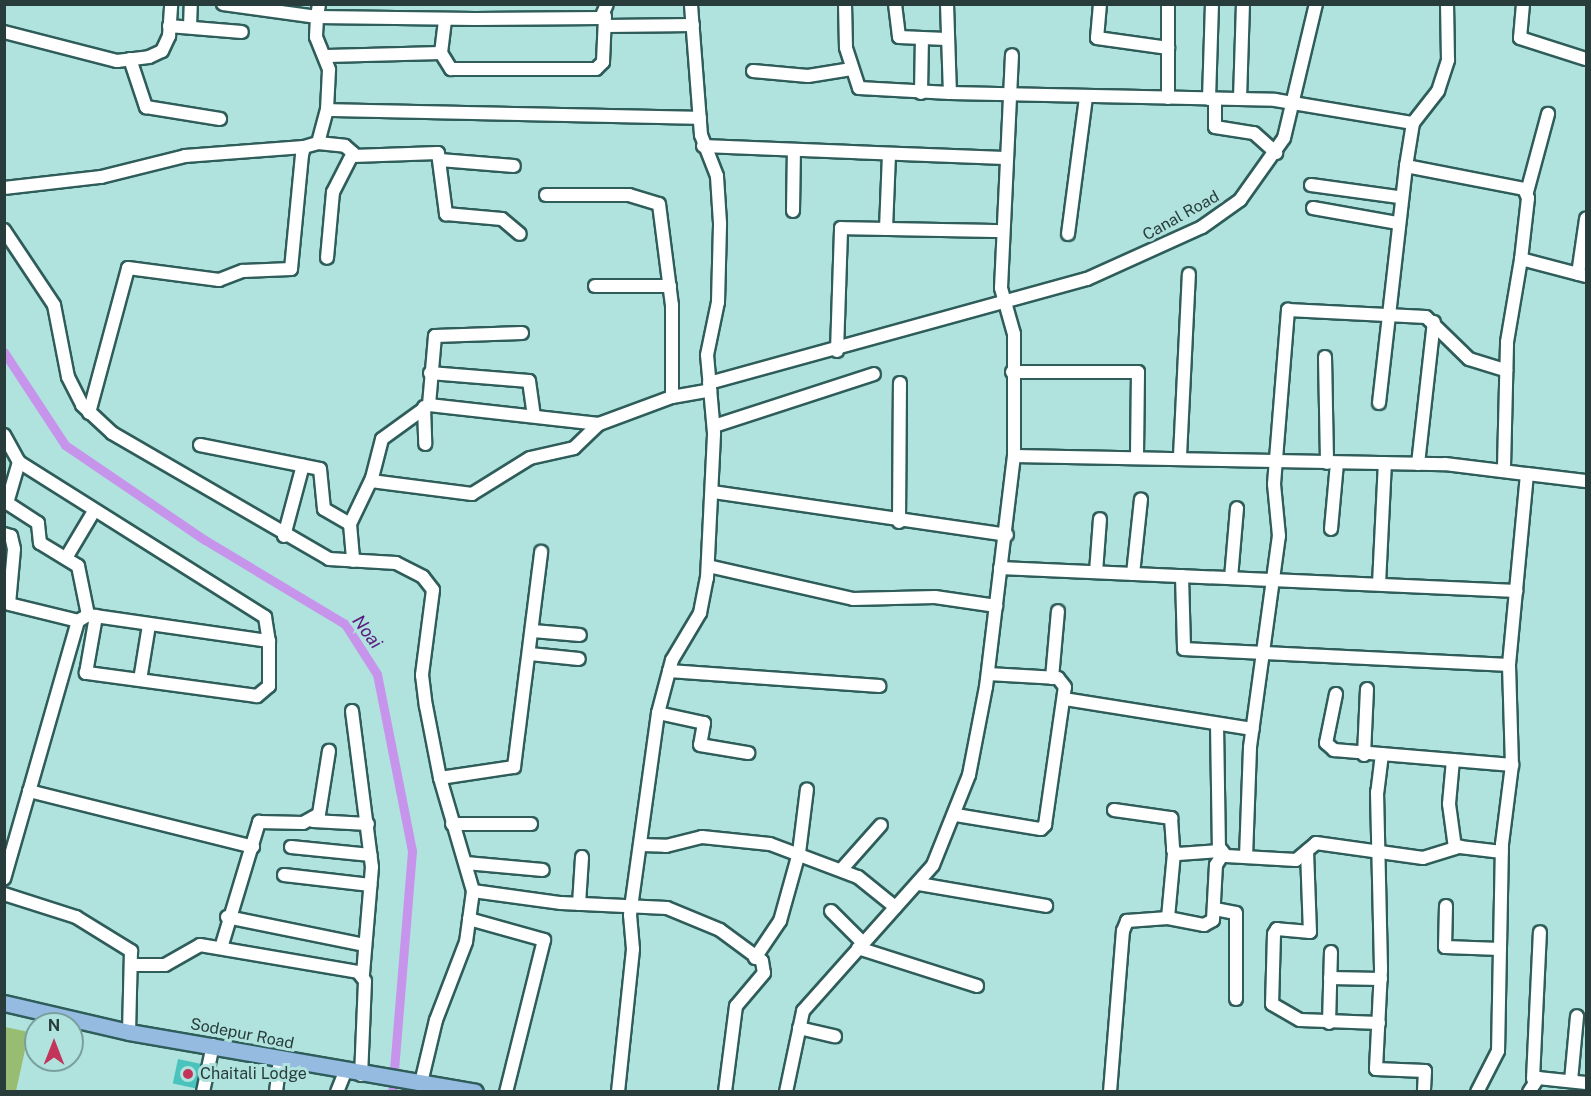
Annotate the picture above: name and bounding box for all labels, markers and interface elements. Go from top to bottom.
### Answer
street label: Canal Road [1139,187,1223,245]
water label: Noai [347,611,387,653]
north arrow [24,1012,84,1072]
street label: Sodepur Road [188,1015,296,1053]
text: N [48,1016,60,1035]
place label: Chaitali Lodge [200,1064,307,1084]
marker: Chaitali Lodge [181,1067,195,1081]

